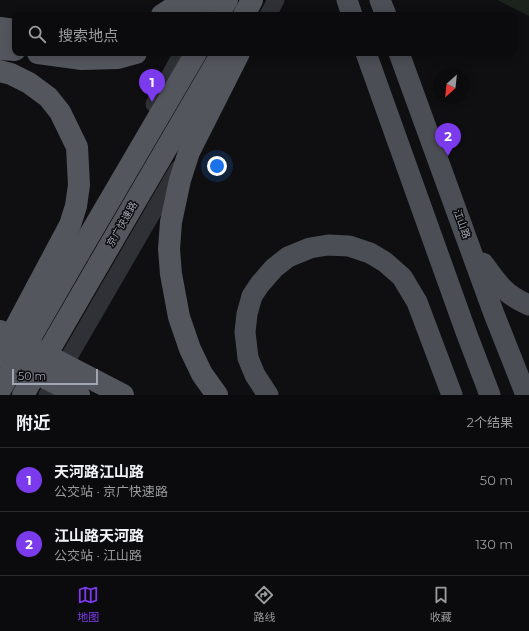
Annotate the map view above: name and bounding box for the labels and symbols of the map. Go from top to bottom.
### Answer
north arrow [433,68,469,104]
pin: 1 [139,69,165,102]
pin: 2 [435,123,461,156]
your location [207,156,227,176]
street label: 京广快速路 [104,199,140,249]
street label: 江山路 [451,208,473,240]
scale bar [12,367,98,386]

